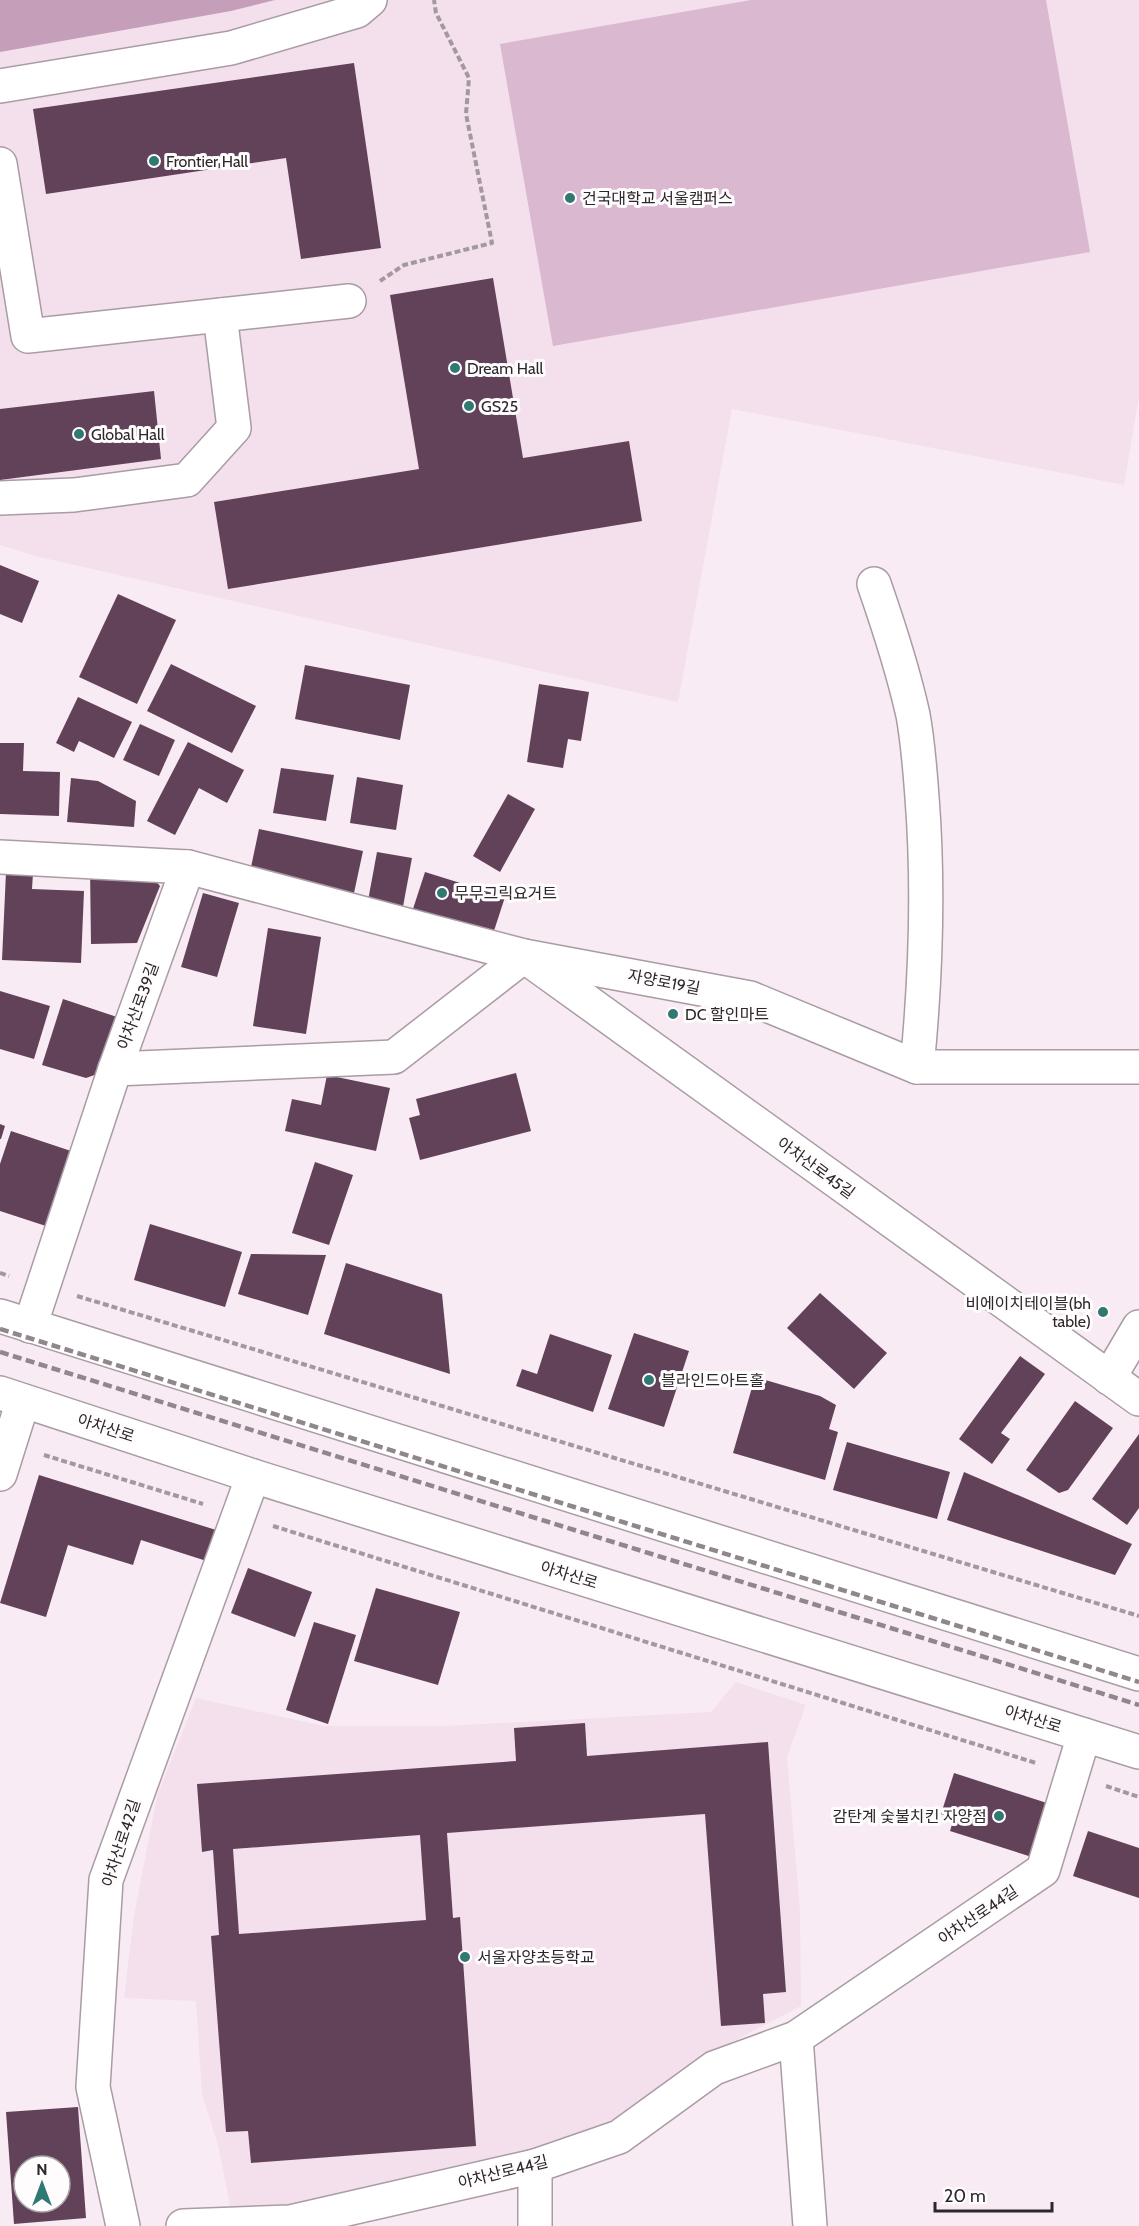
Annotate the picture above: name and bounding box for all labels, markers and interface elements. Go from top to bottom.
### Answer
place label: Frontier Hall [166,152,248,171]
marker: Frontier Hall [147,154,161,168]
place label: 건국대학교 서울캠퍼스 [582,189,733,208]
marker: 건국대학교 서울캠퍼스 [563,191,577,205]
place label: Dream Hall [467,359,543,378]
marker: Dream Hall [448,361,462,375]
place label: GS25 [481,397,518,416]
marker: GS25 [462,399,476,413]
place label: Global Hall [91,425,165,444]
marker: Global Hall [72,427,86,441]
place label: 무무그릭요거트 [454,884,557,903]
marker: 무무그릭요거트 [435,886,449,900]
street label: 아차산로39길 [113,960,163,1052]
street label: 자양로19길 [626,966,702,998]
place label: DC 할인마트 [685,1005,769,1024]
marker: DC 할인마트 [666,1007,680,1021]
street label: 아차산로45길 [773,1133,859,1203]
place label: 비에이치테이블(bh table) [965,1294,1091,1331]
marker: 비에이치테이블(bh table) [1096,1305,1110,1319]
place label: 블라인드아트홀 [661,1371,764,1390]
marker: 블라인드아트홀 [642,1373,656,1387]
street label: 아차산로 [75,1410,137,1446]
street label: 아차산로 [538,1557,600,1593]
street label: 아차산로 [1002,1701,1064,1737]
street label: 아차산로42길 [98,1797,144,1889]
place label: 감탄계 숯불치킨 자양점 [833,1807,987,1826]
marker: 감탄계 숯불치킨 자양점 [992,1809,1006,1823]
street label: 아차산로44길 [935,1881,1021,1949]
place label: 서울자양초등학교 [477,1948,595,1967]
marker: 서울자양초등학교 [458,1950,472,1964]
street label: 아차산로44길 [456,2152,550,2192]
north arrow [12,2154,72,2214]
text: N [36,2160,48,2179]
scale bar [935,2175,1052,2213]
text: 20 m [944,2185,986,2207]

